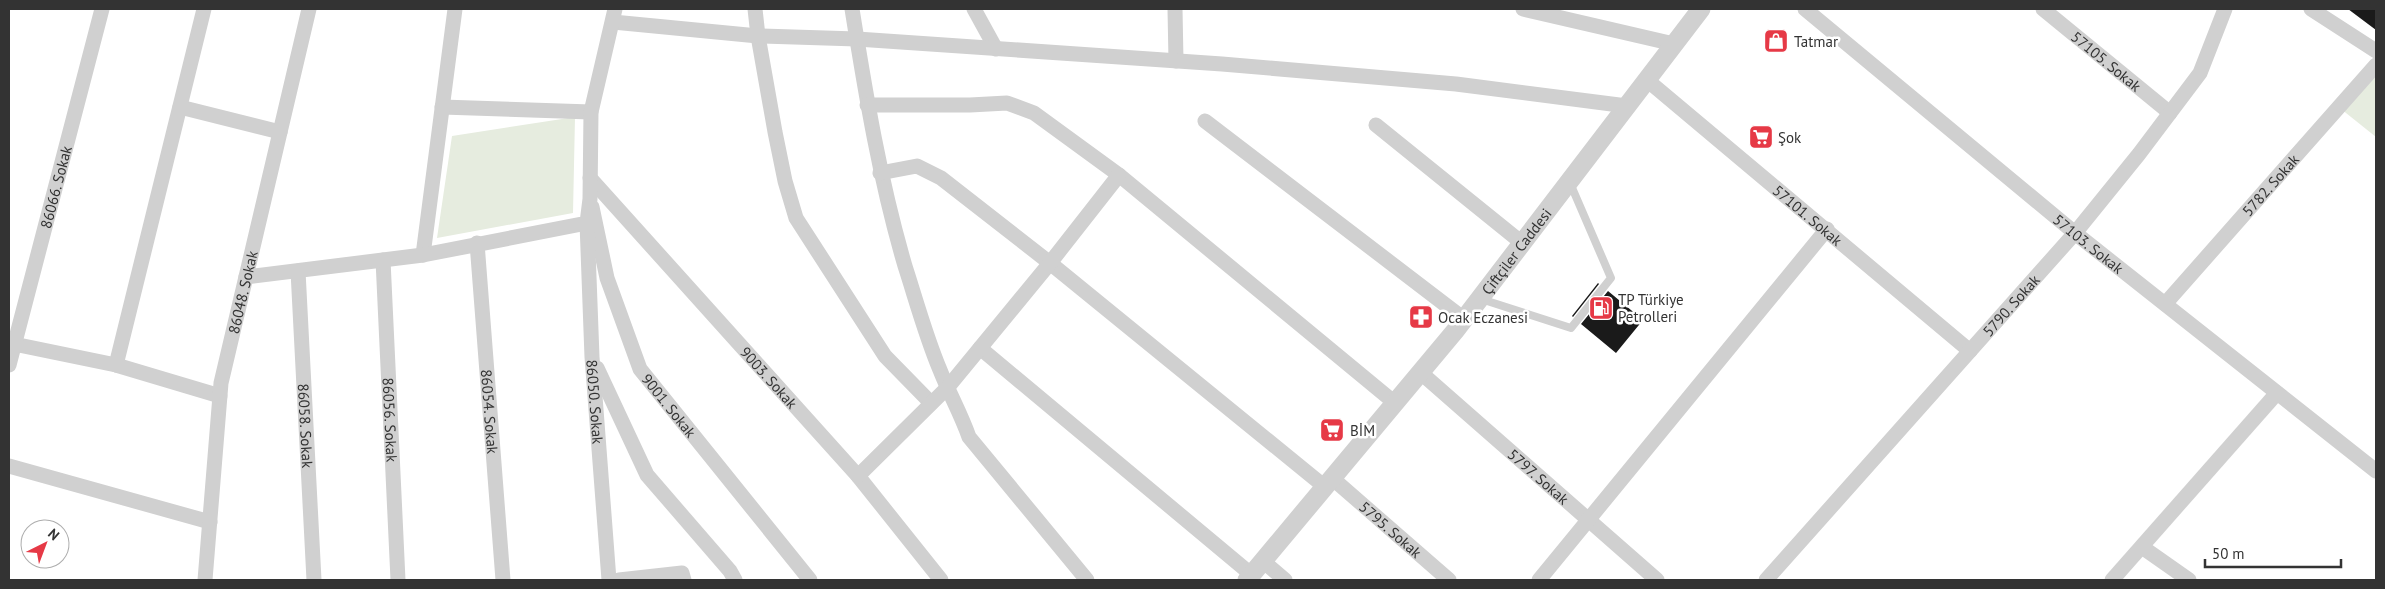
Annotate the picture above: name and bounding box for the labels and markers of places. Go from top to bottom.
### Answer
shop icon: Tatmar [1763,28,1789,54]
place label: Tatmar [1794,32,1838,51]
supermarket icon: Şok [1748,124,1774,150]
place label: Şok [1778,128,1802,147]
place label: TP Türkiye Petrolleri [1618,290,1684,326]
fuel station icon: TP Türkiye Petrolleri [1588,295,1614,321]
pharmacy icon: Ocak Eczanesi [1408,304,1434,330]
place label: Ocak Eczanesi [1438,308,1528,327]
supermarket icon: BİM [1319,417,1345,443]
place label: BİM [1350,421,1375,440]

